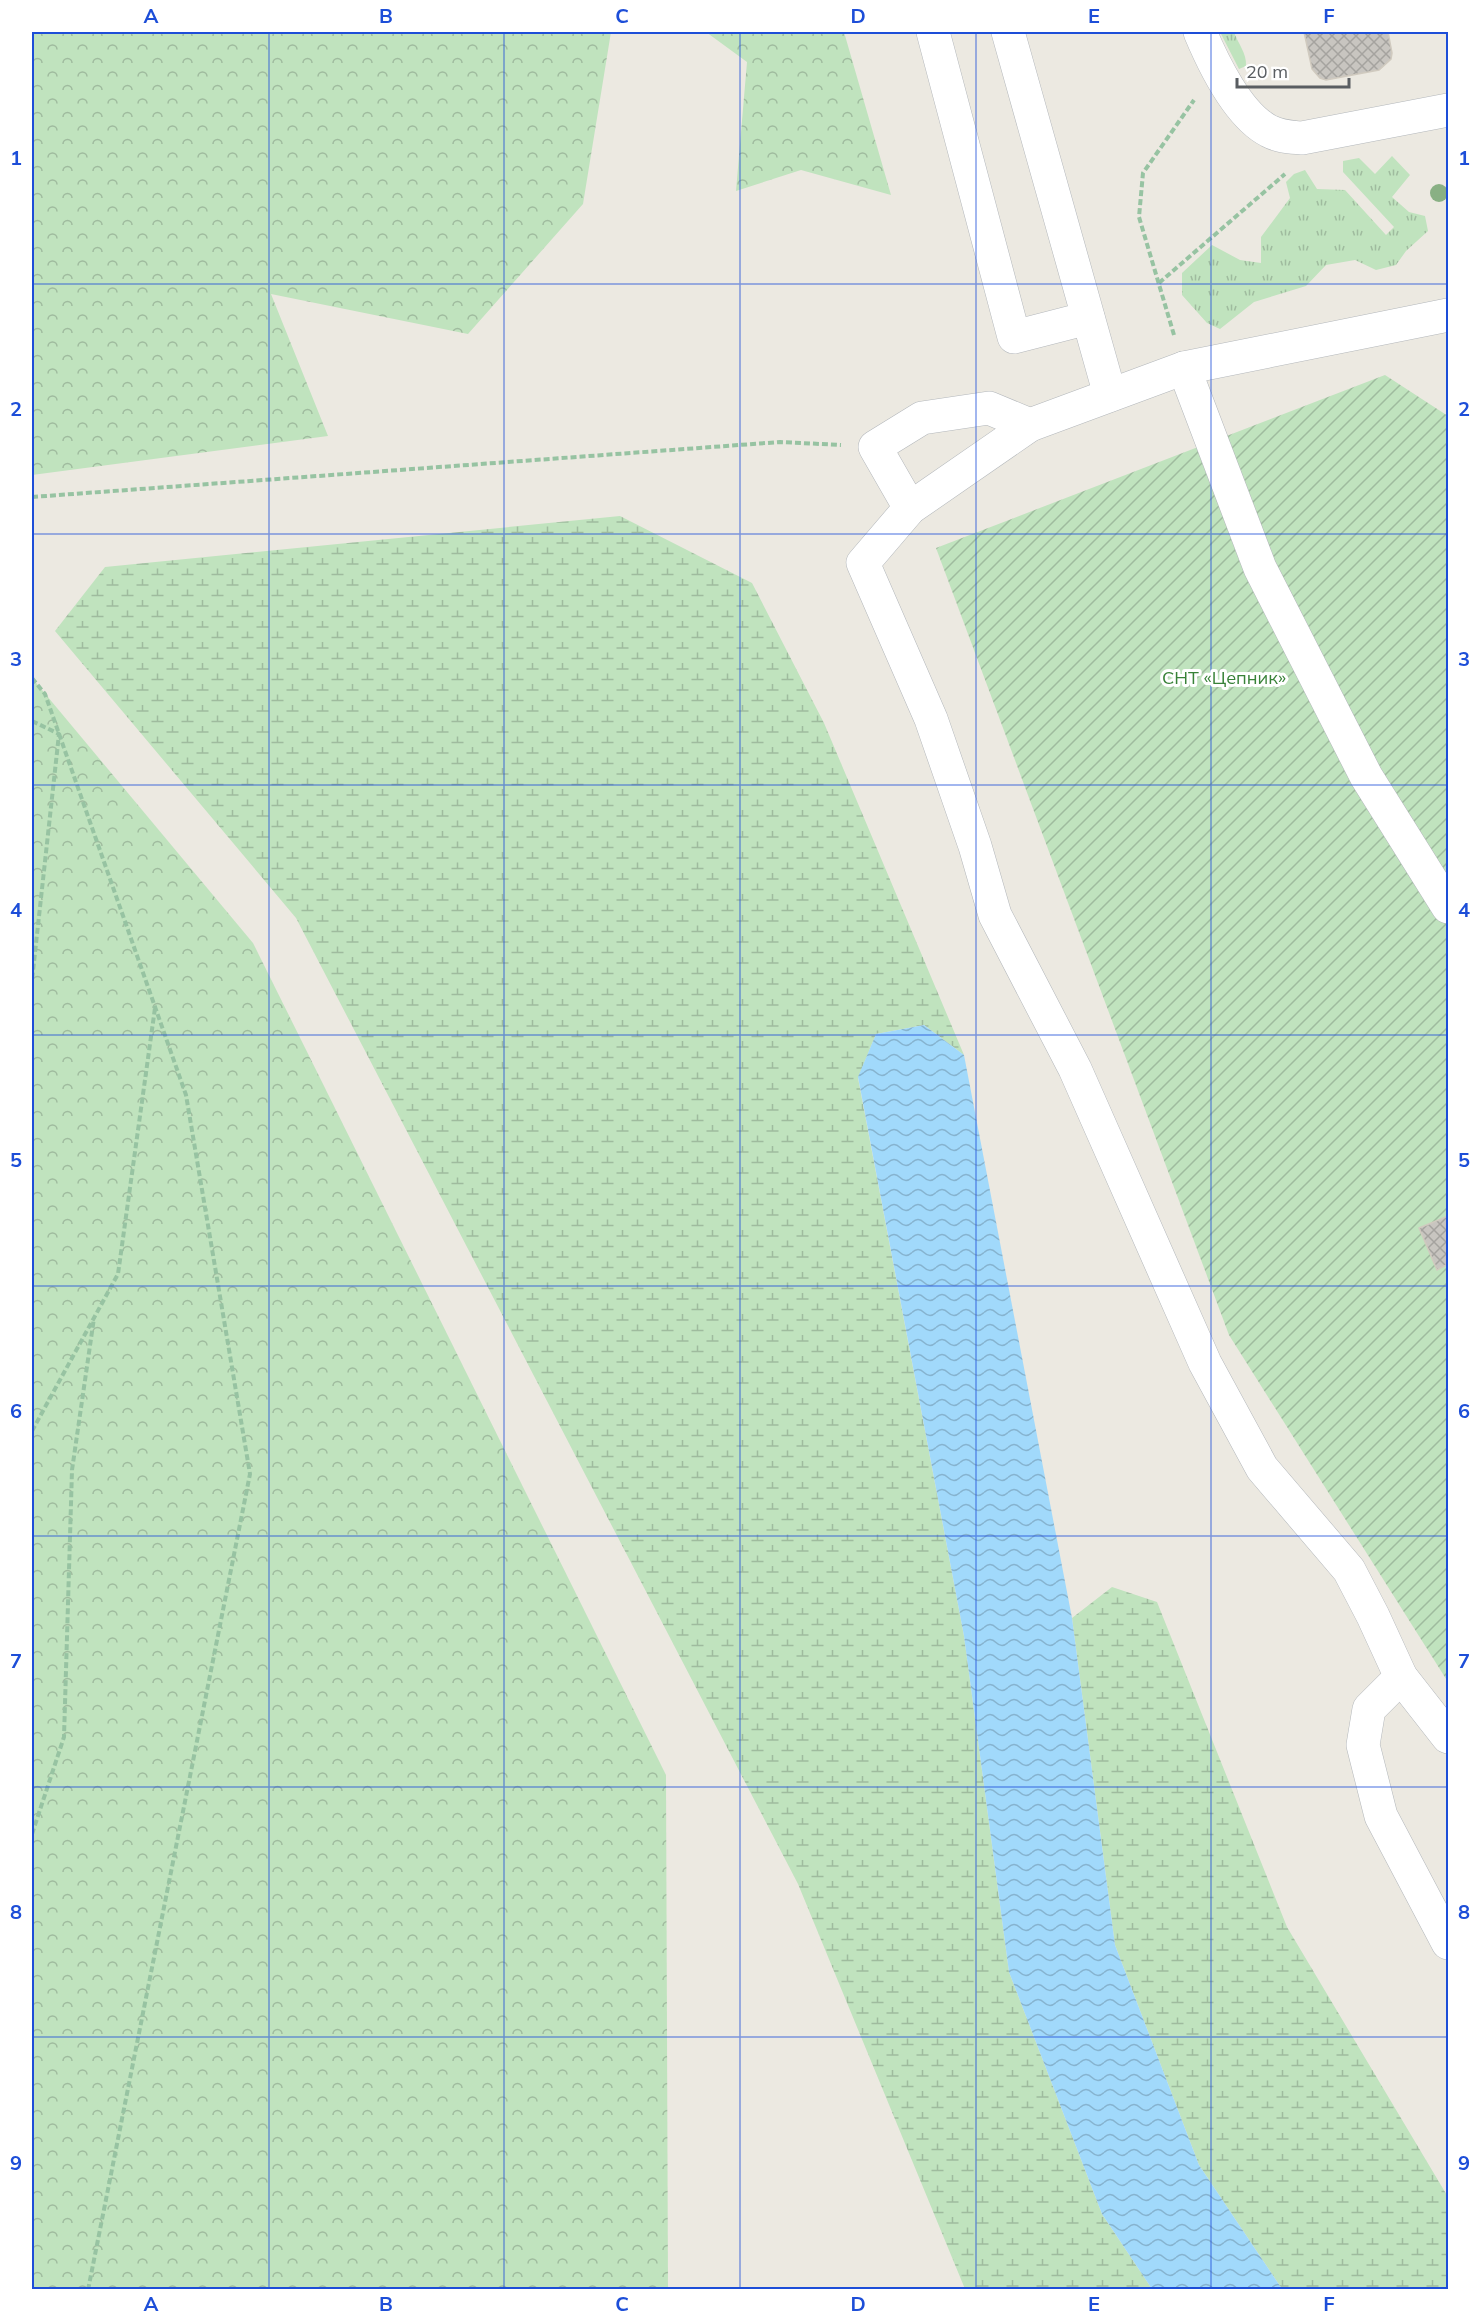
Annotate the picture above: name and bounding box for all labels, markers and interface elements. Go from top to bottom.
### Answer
text: A [144,3,159,28]
text: B [379,3,393,28]
text: C [615,3,629,28]
text: D [850,3,866,28]
text: E [1088,3,1100,28]
text: F [1323,3,1335,28]
scale bar [1237,51,1350,89]
text: 20 m [1246,60,1288,83]
text: 1 [10,145,22,170]
text: 1 [1458,145,1470,170]
text: 2 [10,396,22,421]
text: 2 [1458,396,1470,421]
text: 3 [10,646,22,671]
text: 3 [1458,646,1470,671]
park label: СНТ «Цепник» [1162,666,1286,689]
text: 4 [10,897,22,922]
text: 4 [1458,897,1470,922]
text: 5 [10,1147,22,1172]
text: 5 [1458,1147,1470,1172]
text: 6 [10,1398,22,1423]
text: 6 [1458,1398,1470,1423]
text: 7 [10,1648,22,1673]
text: 7 [1458,1648,1470,1673]
text: 8 [10,1899,22,1924]
text: 8 [1458,1899,1470,1924]
text: 9 [10,2150,22,2175]
text: 9 [1458,2150,1470,2175]
text: A [144,2291,159,2316]
text: B [379,2291,393,2316]
text: C [615,2291,629,2316]
text: D [850,2291,866,2316]
text: E [1088,2291,1100,2316]
text: F [1323,2291,1335,2316]

